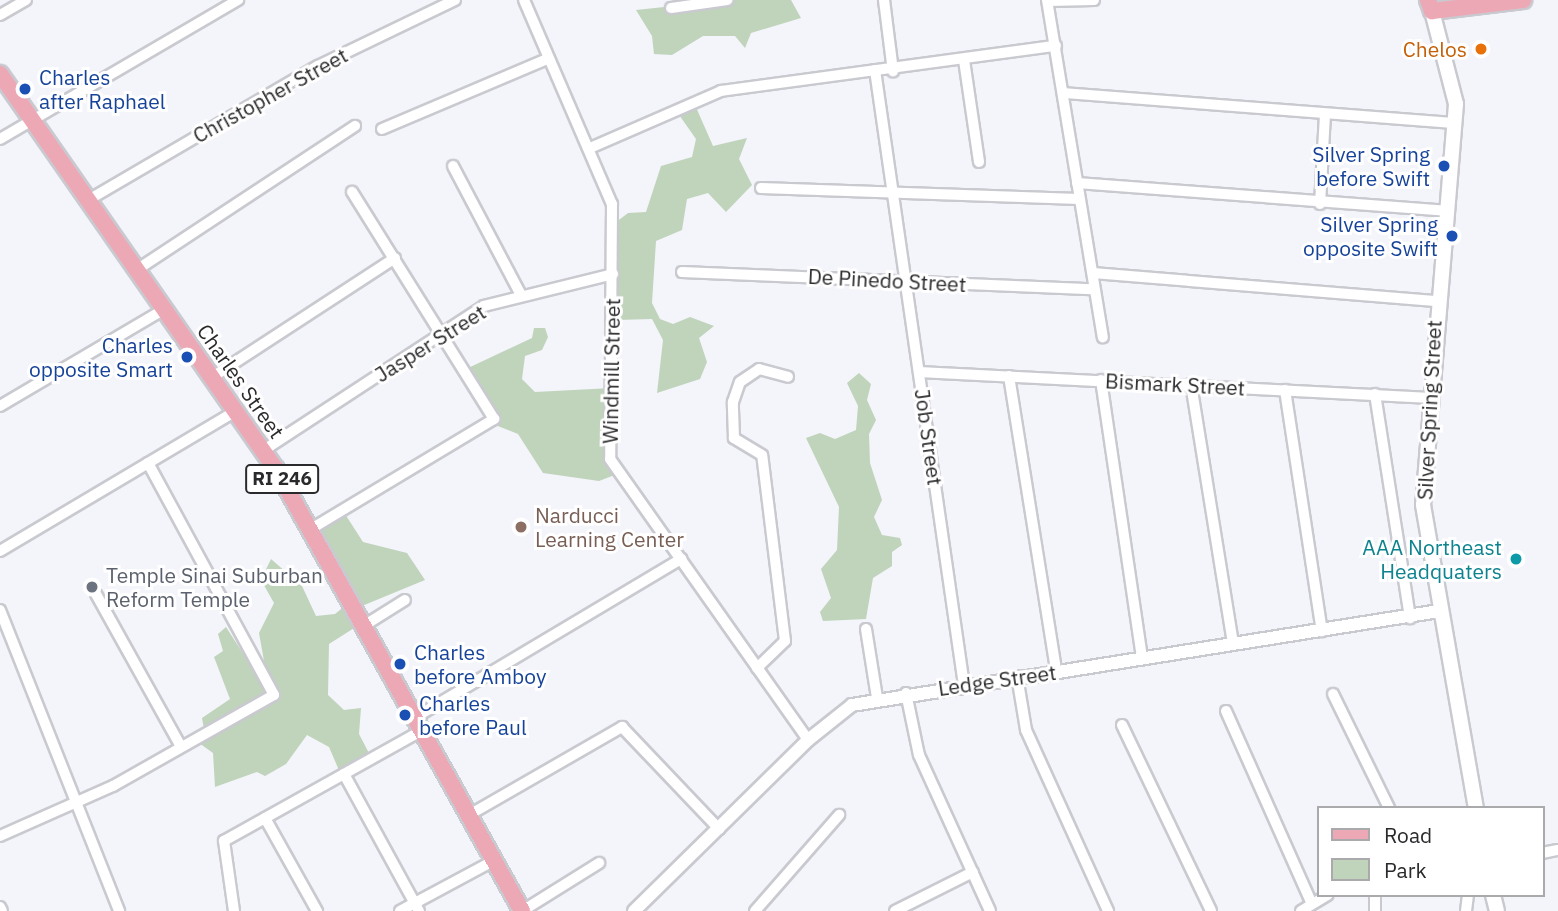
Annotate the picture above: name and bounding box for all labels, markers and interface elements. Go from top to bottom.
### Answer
place label: Chelos [1403,36,1467,62]
marker: Chelos [1473,41,1489,57]
street label: Christopher Street [188,42,352,148]
place label: Charles after Raphael [39,64,166,114]
marker: Charles after Raphael [17,81,33,97]
place label: Silver Spring before Swift [1312,141,1430,191]
marker: Silver Spring before Swift [1436,158,1452,174]
place label: Silver Spring opposite Swift [1303,211,1438,261]
marker: Silver Spring opposite Swift [1444,228,1460,244]
street label: De Pinedo Street [807,263,967,297]
street label: Windmill Street [597,298,625,444]
street label: Jasper Street [370,299,490,387]
street label: Charles Street [192,319,290,443]
street label: Silver Spring Street [1412,319,1446,501]
place label: Charles opposite Smart [29,332,173,382]
marker: Charles opposite Smart [179,349,195,365]
street label: Bismark Street [1104,368,1246,400]
street label: Job Street [910,387,948,487]
road number: RI 246 [244,464,320,494]
place label: Narducci Learning Center [535,502,684,552]
marker: Narducci Learning Center [513,519,529,535]
place label: AAA Northeast Headquaters [1362,534,1502,584]
marker: AAA Northeast Headquaters [1508,551,1524,567]
place label: Temple Sinai Suburban Reform Temple [106,562,323,612]
marker: Temple Sinai Suburban Reform Temple [84,579,100,595]
place label: Charles before Amboy [414,639,546,689]
marker: Charles before Amboy [392,656,408,672]
street label: Ledge Street [936,659,1058,701]
place label: Charles before Paul [419,690,527,740]
marker: Charles before Paul [397,707,413,723]
legend [1316,806,1544,897]
text: Road [1384,821,1432,849]
text: Park [1384,856,1427,884]

